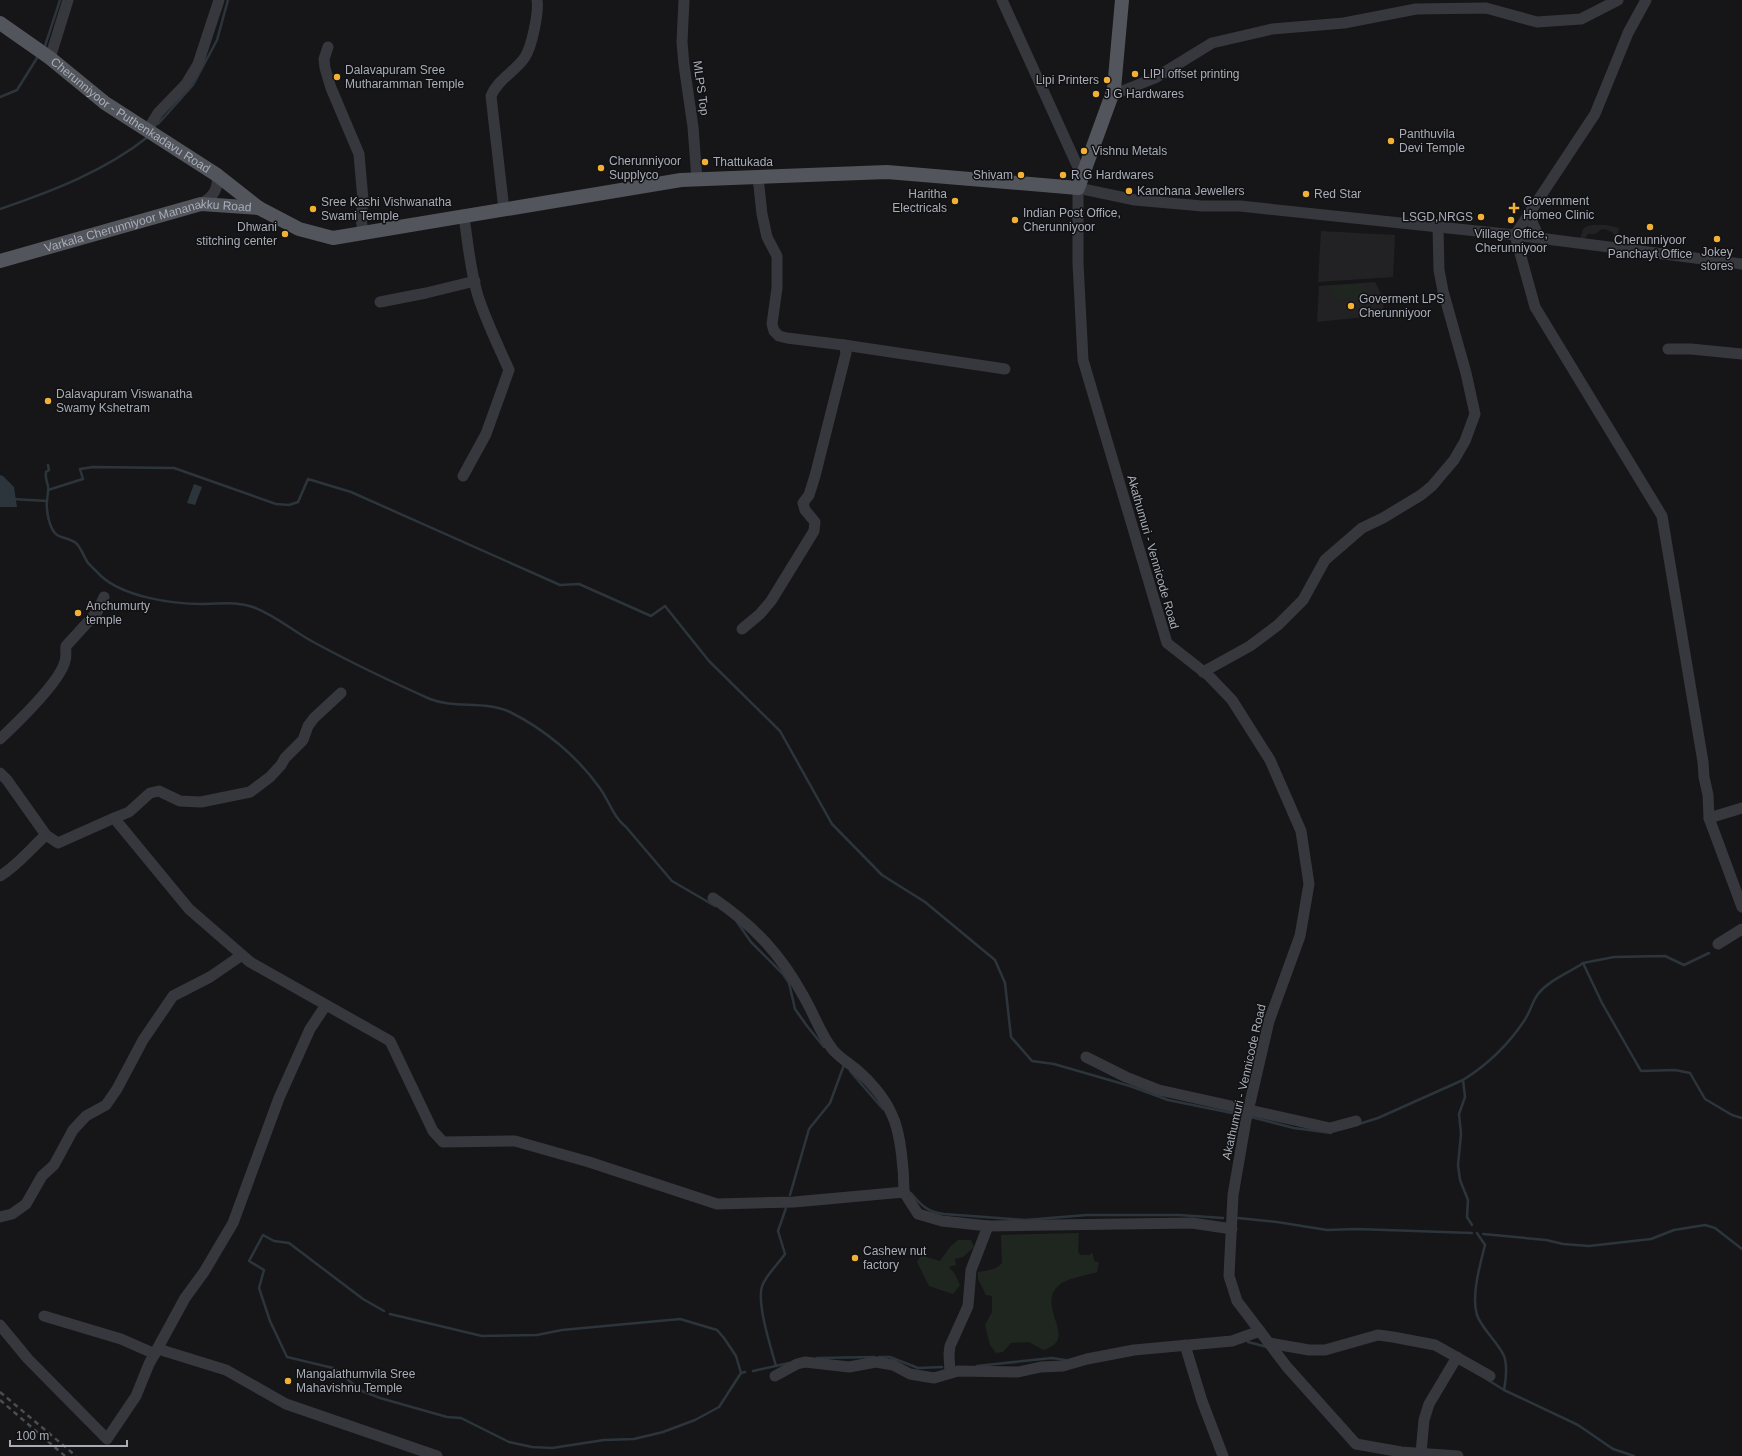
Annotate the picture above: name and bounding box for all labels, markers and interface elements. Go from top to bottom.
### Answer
street label: Cherunniyoor - Puthenkadavu Road [48,55,213,176]
street label: MLPS Top [690,60,712,117]
place label: Dalavapuram Sree Mutharamman Temple [345,63,464,91]
place label: LIPI offset printing [1143,67,1240,81]
marker: LIPI offset printing [1130,69,1140,79]
marker: Dalavapuram Sree Mutharamman Temple [332,72,342,82]
place label: Lipi Printers [1036,73,1099,87]
marker: Lipi Printers [1102,75,1112,85]
place label: J G Hardwares [1104,87,1184,101]
marker: J G Hardwares [1091,89,1101,99]
place label: Panthuvila Devi Temple [1399,127,1465,155]
marker: Panthuvila Devi Temple [1386,136,1396,146]
place label: Vishnu Metals [1092,144,1167,158]
marker: Vishnu Metals [1079,146,1089,156]
place label: Cherunniyoor Supplyco [609,154,681,182]
place label: Thattukada [713,155,773,169]
marker: Thattukada [700,157,710,167]
marker: Cherunniyoor Supplyco [596,163,606,173]
place label: Shivam [973,168,1013,182]
place label: R G Hardwares [1071,168,1154,182]
marker: Shivam [1016,170,1026,180]
marker: R G Hardwares [1058,170,1068,180]
place label: Kanchana Jewellers [1137,184,1244,198]
marker: Kanchana Jewellers [1124,186,1134,196]
place label: Haritha Electricals [892,187,947,215]
place label: Red Star [1314,187,1361,201]
marker: Red Star [1301,189,1311,199]
place label: Government Homeo Clinic [1523,194,1594,222]
place label: Sree Kashi Vishwanatha Swami Temple [321,195,452,223]
marker: Haritha Electricals [950,196,960,206]
street label: Varkala Cherunniyoor Mananakku Road [43,197,252,255]
marker: Government Homeo Clinic [1508,202,1520,214]
marker: Sree Kashi Vishwanatha Swami Temple [308,204,318,214]
place label: Indian Post Office, Cherunniyoor [1023,206,1121,234]
place label: LSGD,NRGS [1402,210,1473,224]
marker: LSGD,NRGS [1476,212,1486,222]
marker: Indian Post Office, Cherunniyoor [1010,215,1020,225]
marker: Village Office, Cherunniyoor [1506,215,1516,225]
place label: Dhwani stitching center [196,220,277,248]
marker: Cherunniyoor Panchayt Office [1645,222,1655,232]
place label: Village Office, Cherunniyoor [1474,227,1548,255]
marker: Dhwani stitching center [280,229,290,239]
place label: Cherunniyoor Panchayt Office [1608,233,1693,261]
marker: Jokey stores [1712,234,1722,244]
place label: Jokey stores [1701,245,1733,273]
place label: Goverment LPS Cherunniyoor [1359,292,1444,320]
marker: Goverment LPS Cherunniyoor [1346,301,1356,311]
place label: Dalavapuram Viswanatha Swamy Kshetram [56,387,193,415]
marker: Dalavapuram Viswanatha Swamy Kshetram [43,396,53,406]
street label: Akathumuri - Vennicode Road [1124,473,1182,631]
place label: Anchumurty temple [86,599,150,627]
marker: Anchumurty temple [73,608,83,618]
street label: Akathumuri - Vennicode Road [1219,1003,1269,1161]
place label: Cashew nut factory [863,1244,927,1272]
marker: Cashew nut factory [850,1253,860,1263]
place label: Mangalathumvila Sree Mahavishnu Temple [296,1367,416,1395]
marker: Mangalathumvila Sree Mahavishnu Temple [283,1376,293,1386]
scale bar [10,1422,127,1448]
text: 100 m [16,1429,49,1443]

